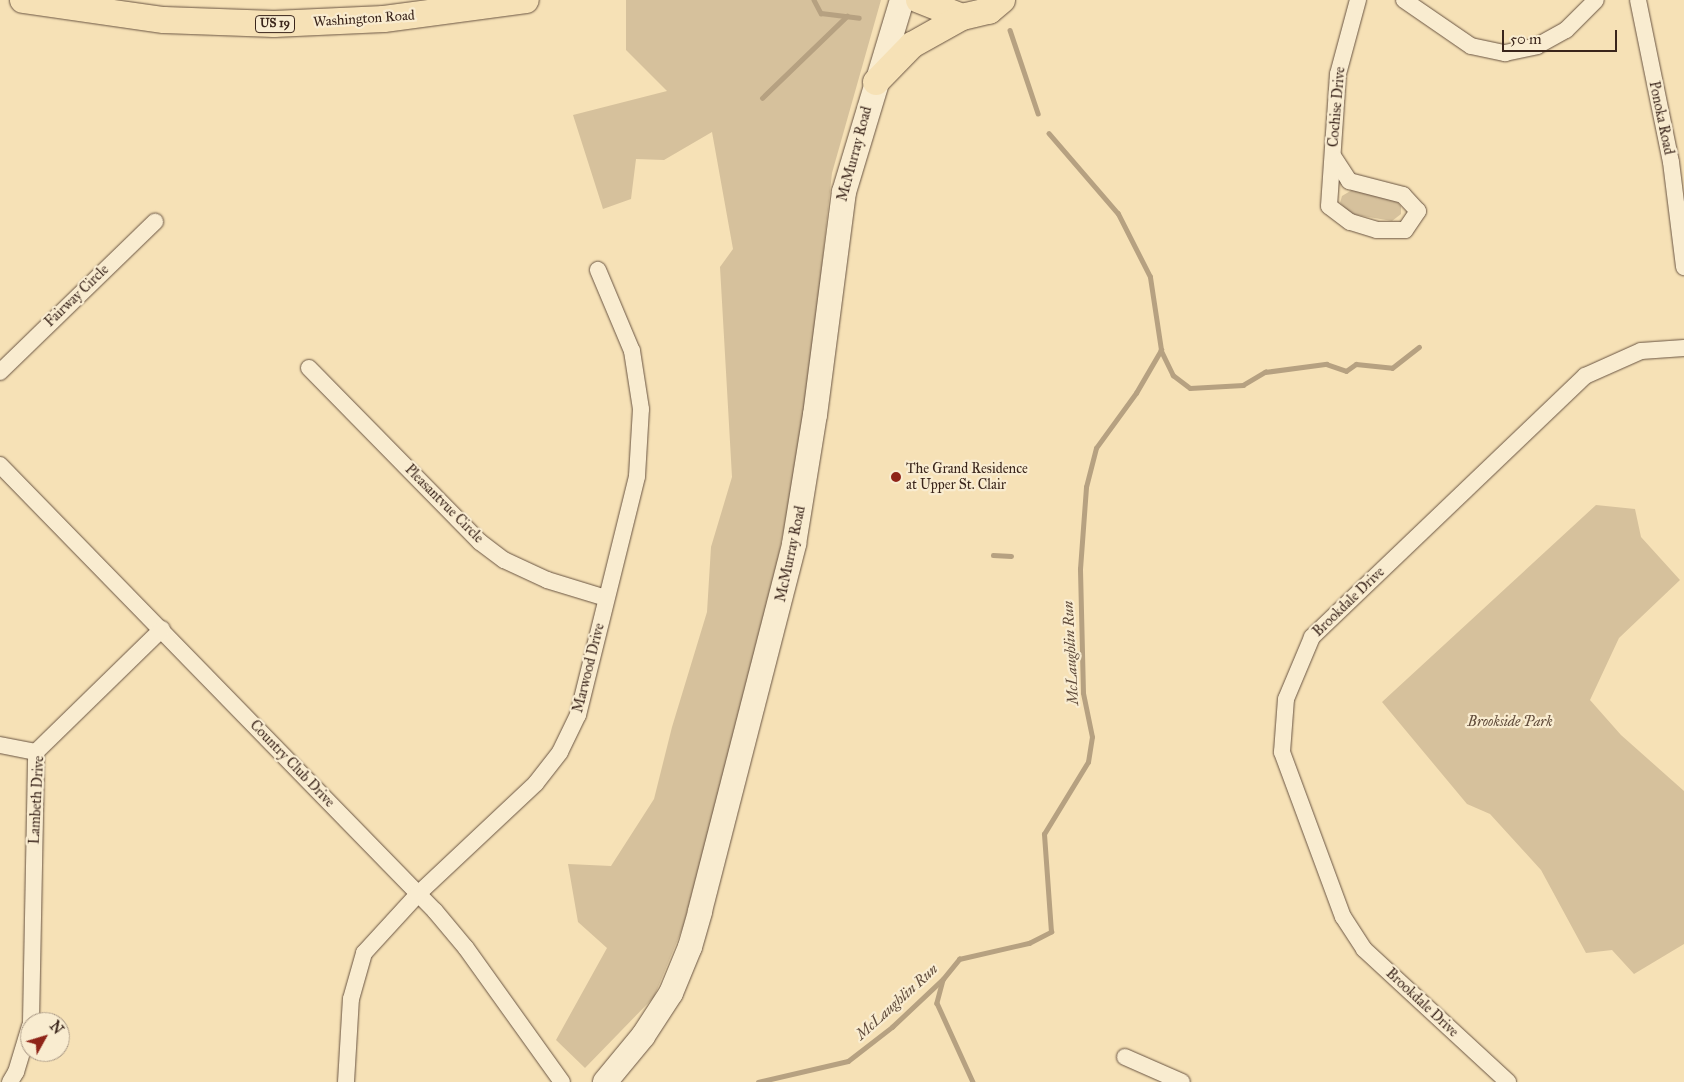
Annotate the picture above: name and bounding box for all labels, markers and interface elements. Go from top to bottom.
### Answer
street label: Washington Road [313,7,415,31]
road number: US 19 [255,14,295,34]
scale bar [1504,20,1619,52]
text: 50 m [1510,30,1542,48]
street label: Cochise Drive [1325,66,1349,148]
street label: Ponoka Road [1645,80,1677,156]
street label: McMurray Road [834,105,876,203]
street label: Fairway Circle [42,261,112,331]
street label: Pleasantvue Circle [401,461,487,547]
place label: The Grand Residence at Upper St. Clair [906,461,1028,494]
marker: The Grand Residence at Upper St. Clair [890,471,902,483]
street label: McMurray Road [773,505,809,603]
street label: Brookdale Drive [1310,564,1388,640]
water label: McLaughlin Run [1059,600,1083,706]
street label: Marwood Drive [570,622,608,714]
park label: Brookside Park [1468,714,1552,730]
street label: Country Club Drive [246,717,338,811]
street label: Lambeth Drive [26,755,48,845]
water label: McLaughlin Run [852,960,942,1044]
street label: Brookdale Drive [1382,965,1462,1041]
north arrow [20,1012,70,1062]
text: N [46,1018,67,1038]

